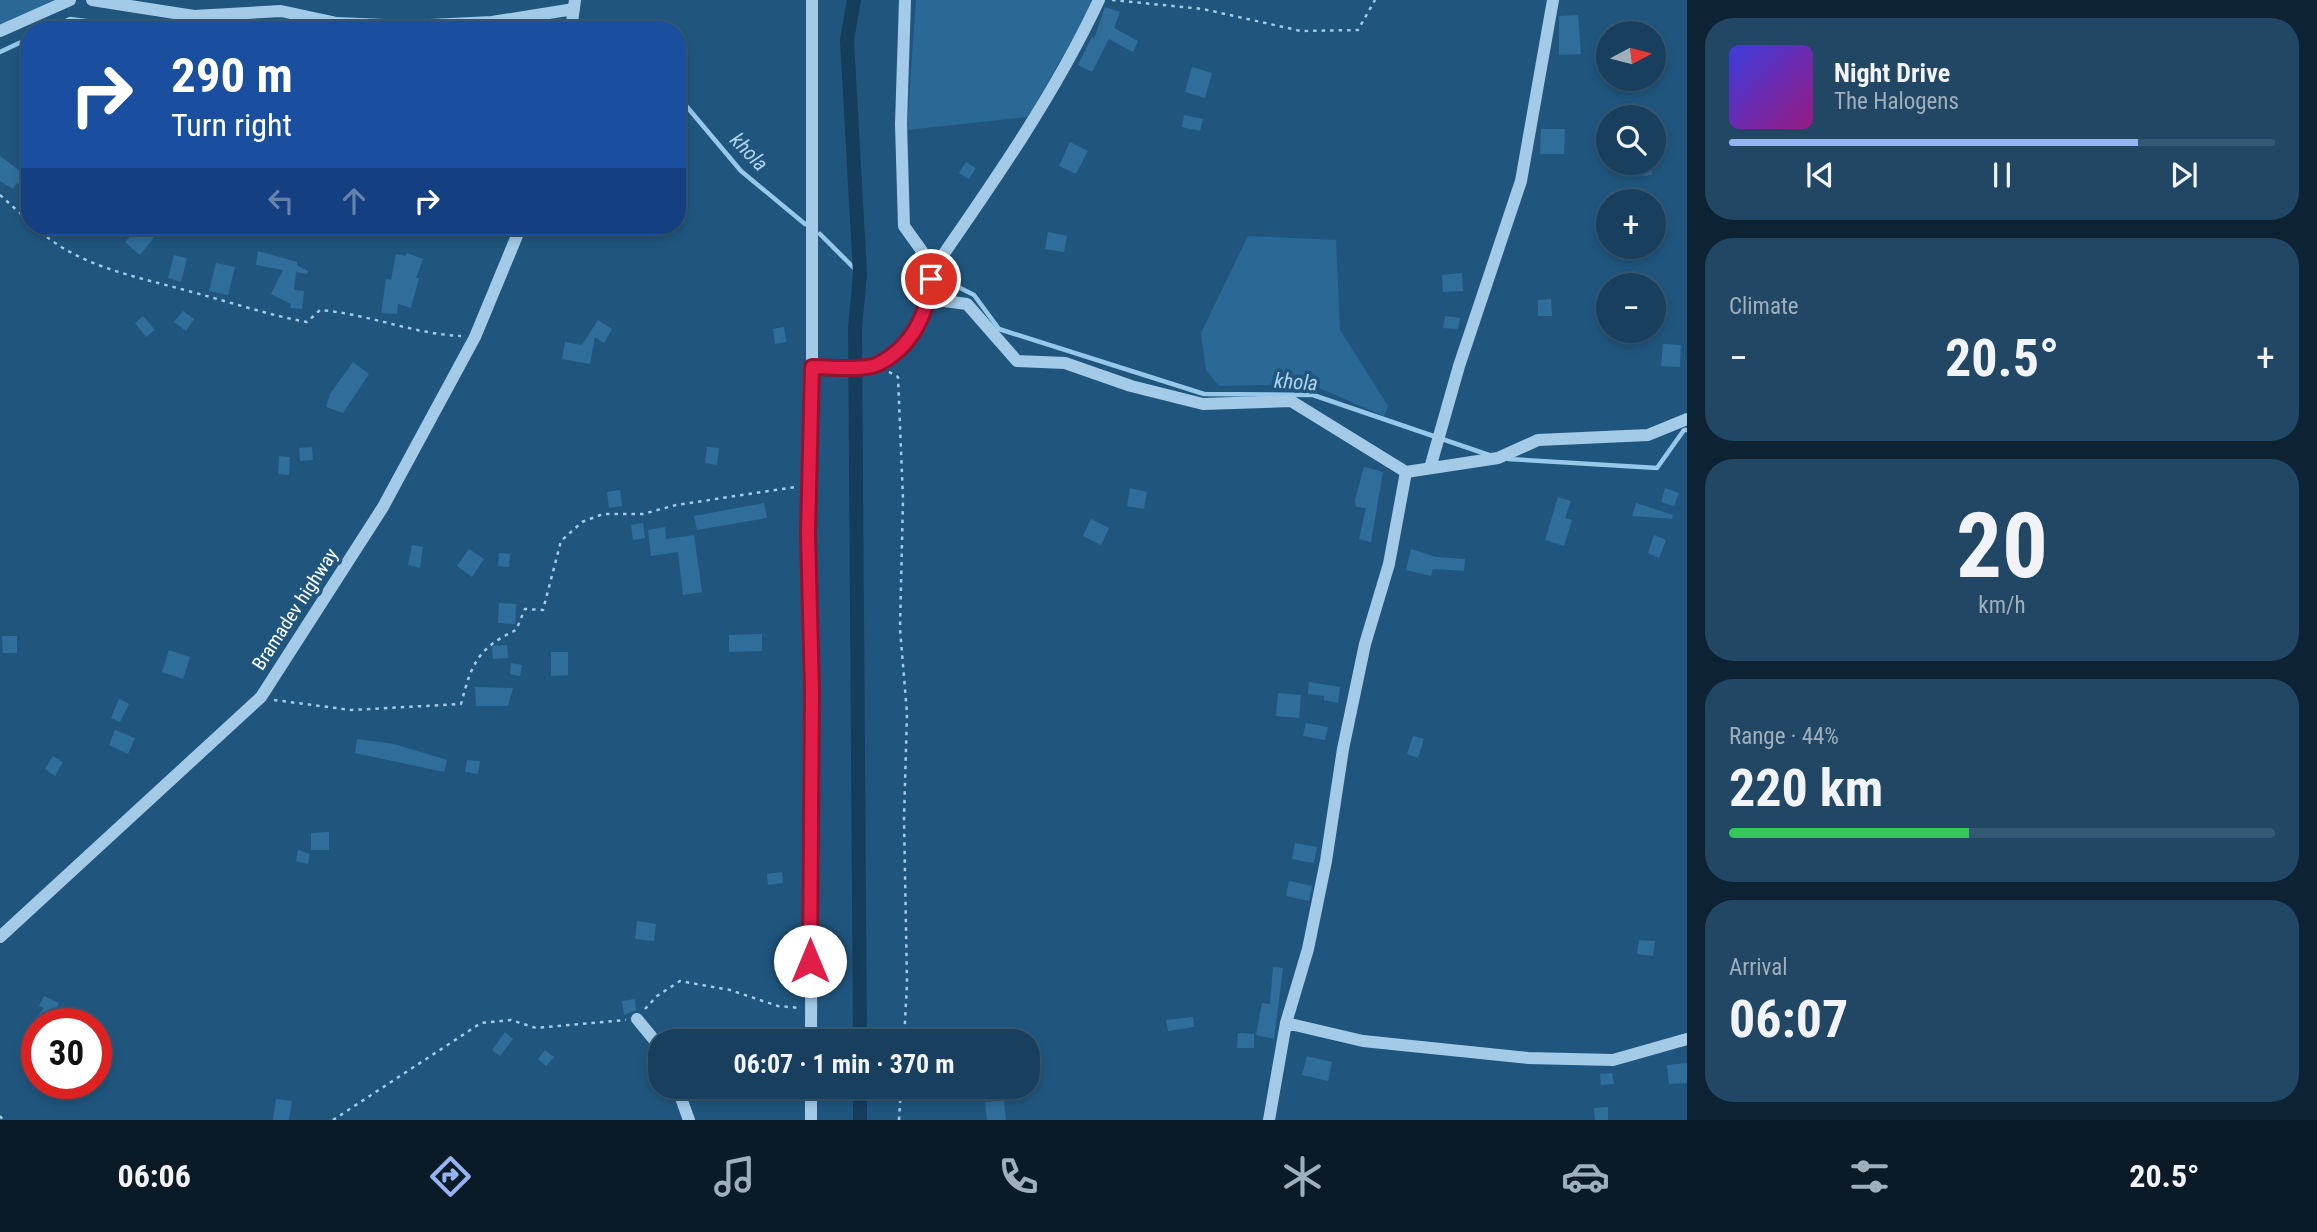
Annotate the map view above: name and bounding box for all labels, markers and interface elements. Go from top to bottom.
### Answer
north arrow [1596,21,1666,91]
map controls [1596,21,1666,343]
text: 290 m [171,47,293,104]
icon: right [56,49,147,140]
text: Night Drive [1834,58,1950,88]
text: The Halogens [1834,88,1959,115]
button: search [1596,105,1666,175]
text: Turn right [171,106,292,144]
water label: khola [725,128,773,176]
icon: previous [1801,156,1839,194]
icon: pause [1983,156,2021,194]
icon: next [2165,156,2203,194]
icon: left [262,182,300,220]
icon: ahead [335,182,373,220]
icon: right [408,182,446,220]
button: + [1596,189,1666,259]
pin [901,249,961,309]
icon: arrive [912,260,950,298]
button: − [1596,273,1666,343]
text: Climate [1729,293,1799,320]
text: 20.5° [1945,328,2059,389]
text: − [1729,336,1748,380]
text: + [2256,336,2275,380]
water label: khola [1273,369,1319,395]
text: 20 [1956,493,2048,599]
street label: Bramadev highway [247,544,343,674]
text: km/h [1978,592,2026,619]
text: Range · 44% [1729,723,1839,750]
text: 220 km [1729,758,1883,819]
position arrow [773,924,847,998]
text: Arrival [1729,954,1788,981]
text: 06:07 [1729,989,1848,1050]
speed limit sign: 30 [21,1008,112,1099]
text: 06:07 · 1 min · 370 m [734,1049,954,1079]
icon: directions [426,1152,475,1201]
icon: music [710,1152,759,1201]
icon: phone [994,1152,1043,1201]
icon: climate [1278,1152,1327,1201]
icon: car [1561,1152,1610,1201]
icon: filters [1845,1152,1894,1201]
text: 06:06 [117,1157,191,1195]
text: 20.5° [2129,1157,2199,1195]

